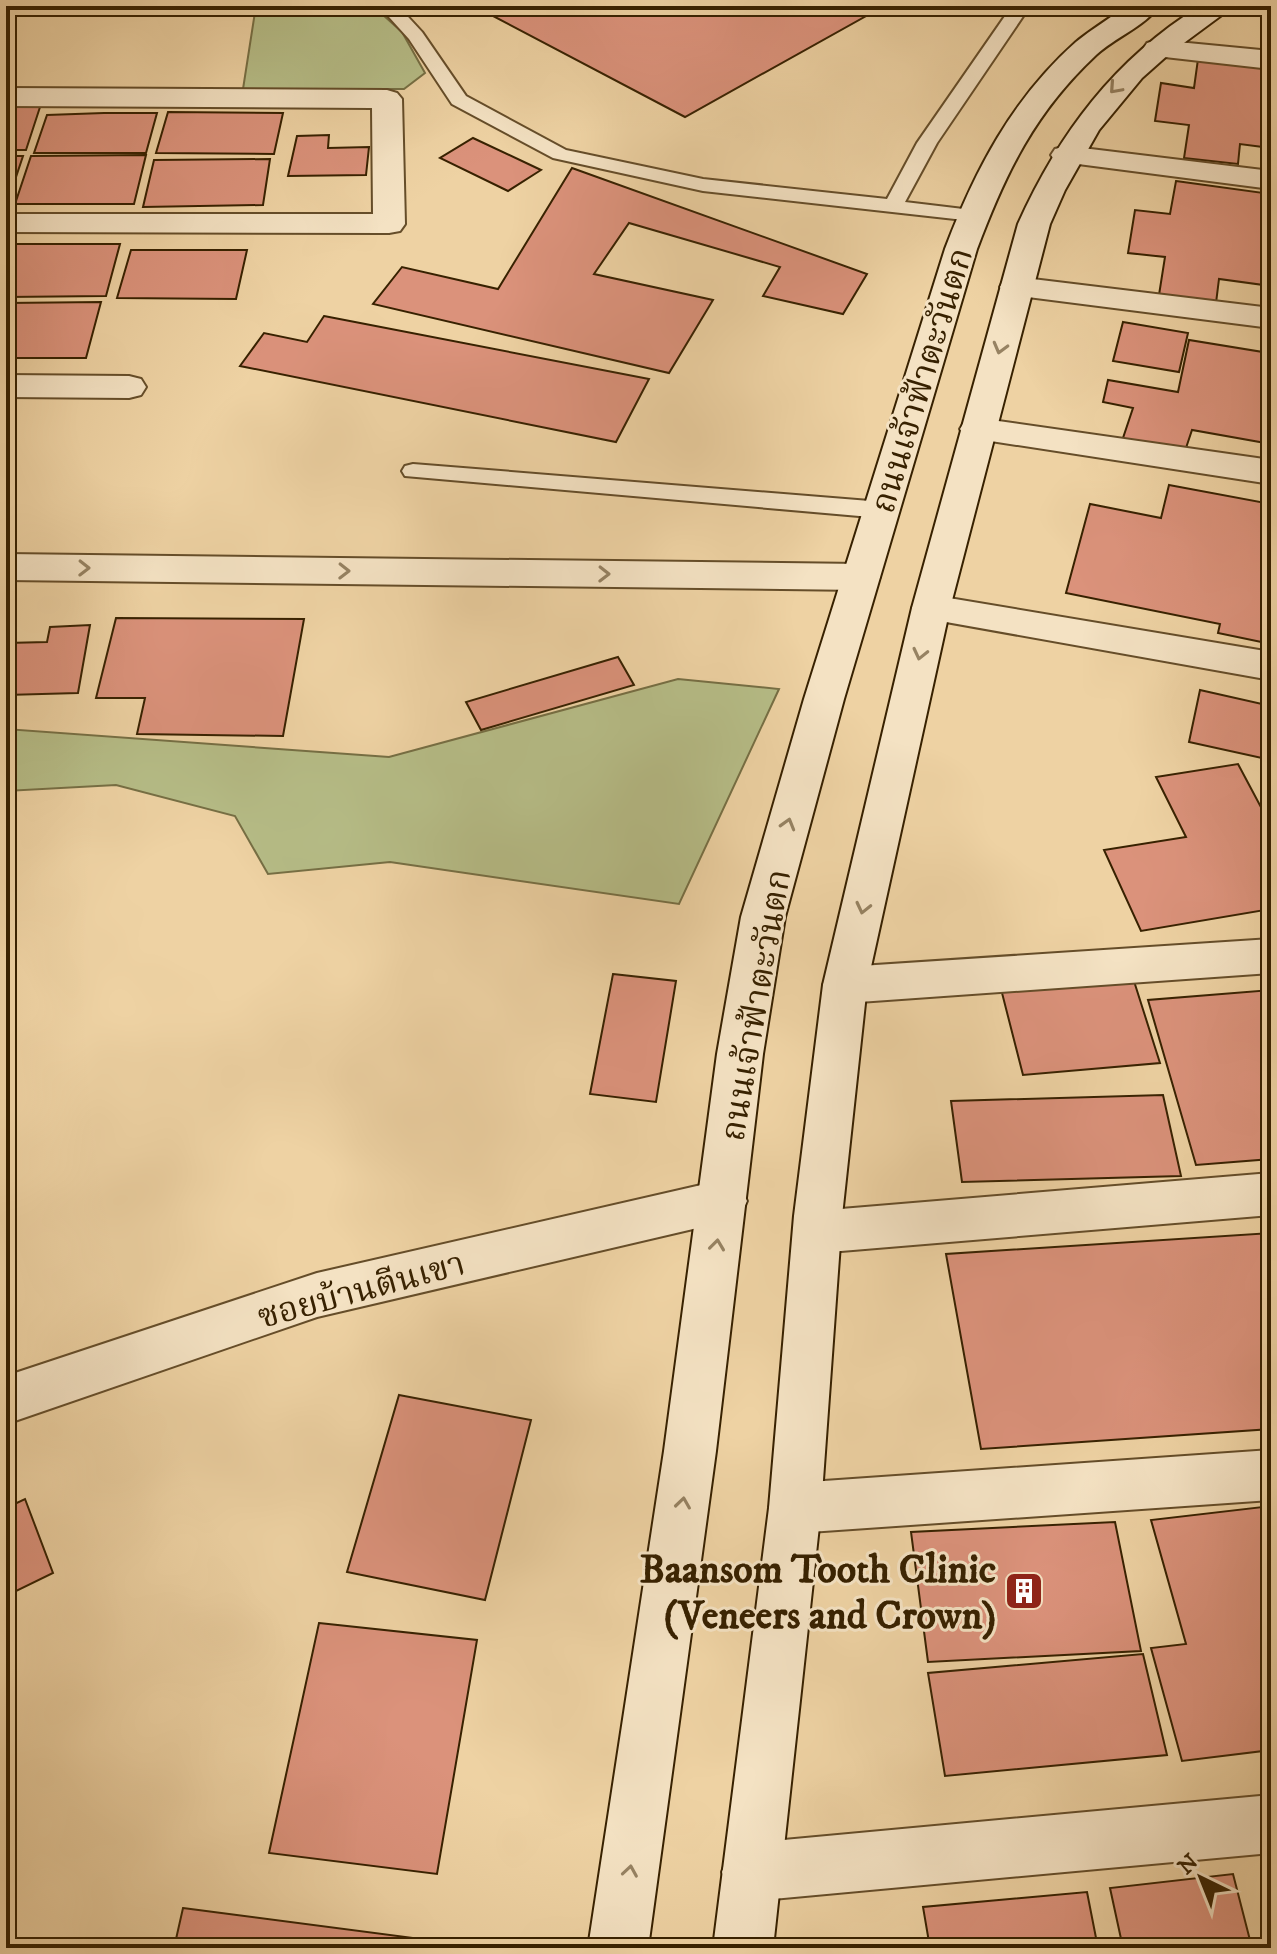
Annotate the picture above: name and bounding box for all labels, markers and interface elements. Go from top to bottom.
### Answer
one-way arrow [1109,79,1124,93]
street label: ถนนเจ้าฟ้าตะวันตก [863,243,983,518]
one-way arrow [992,341,1009,355]
one-way arrow [78,559,91,576]
one-way arrow [338,562,351,580]
one-way arrow [598,565,611,583]
one-way arrow [912,647,929,660]
one-way arrow [779,817,796,831]
street label: ถนนเจ้าฟ้าตะวันตก [712,866,802,1145]
one-way arrow [855,900,872,914]
one-way arrow [709,1238,726,1251]
street label: ซอยบ้านตีนเขา [253,1243,470,1339]
one-way arrow [674,1496,691,1509]
place label: Baansom Tooth Clinic (Veneers and Crown) [640,1546,996,1642]
building icon: Baansom Tooth Clinic (Veneers and Crown) [1003,1570,1045,1612]
north arrow [1161,1838,1241,1918]
text: N [1173,1848,1204,1881]
one-way arrow [621,1864,638,1878]

